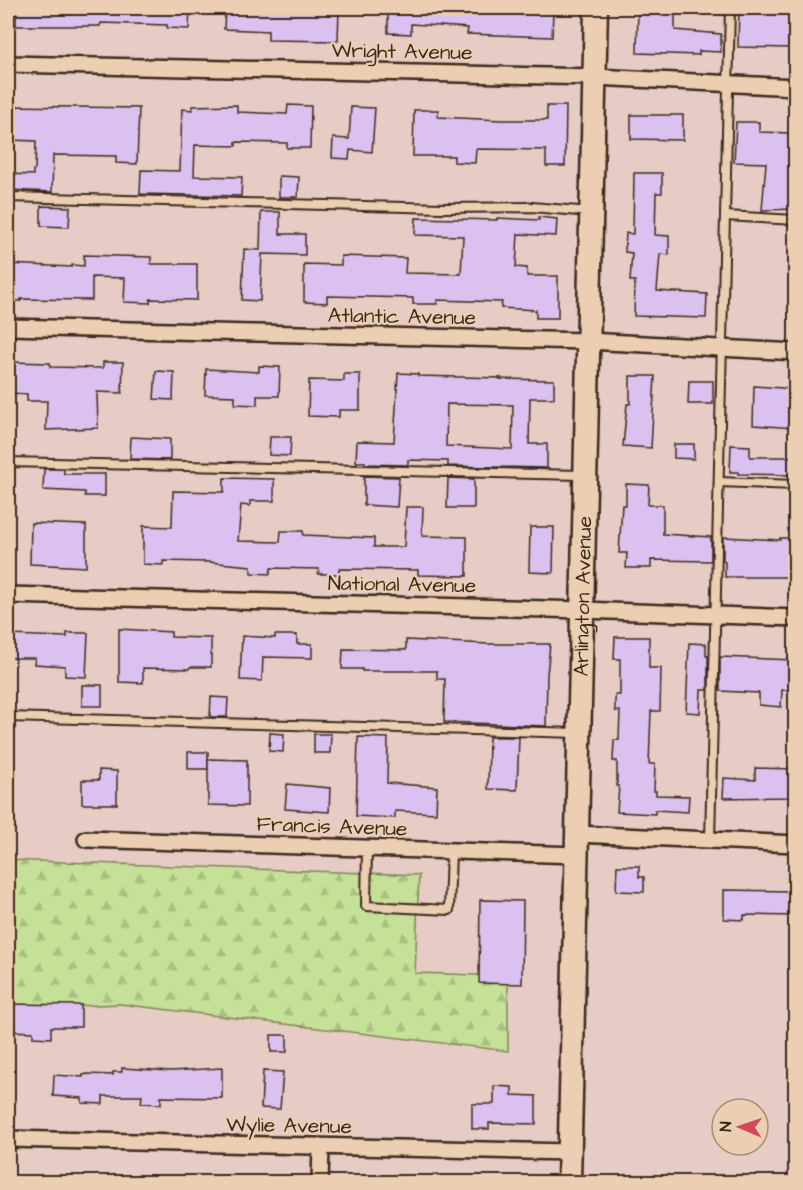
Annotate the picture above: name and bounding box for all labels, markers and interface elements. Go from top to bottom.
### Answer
street label: Wright Avenue [331,36,473,69]
street label: Atlantic Avenue [328,301,476,332]
street label: Arlington Avenue [567,516,599,677]
street label: National Avenue [328,569,476,600]
street label: Francis Avenue [256,809,408,844]
north arrow [710,1097,770,1157]
street label: Wylie Avenue [226,1110,352,1143]
text: N [715,1121,737,1132]

